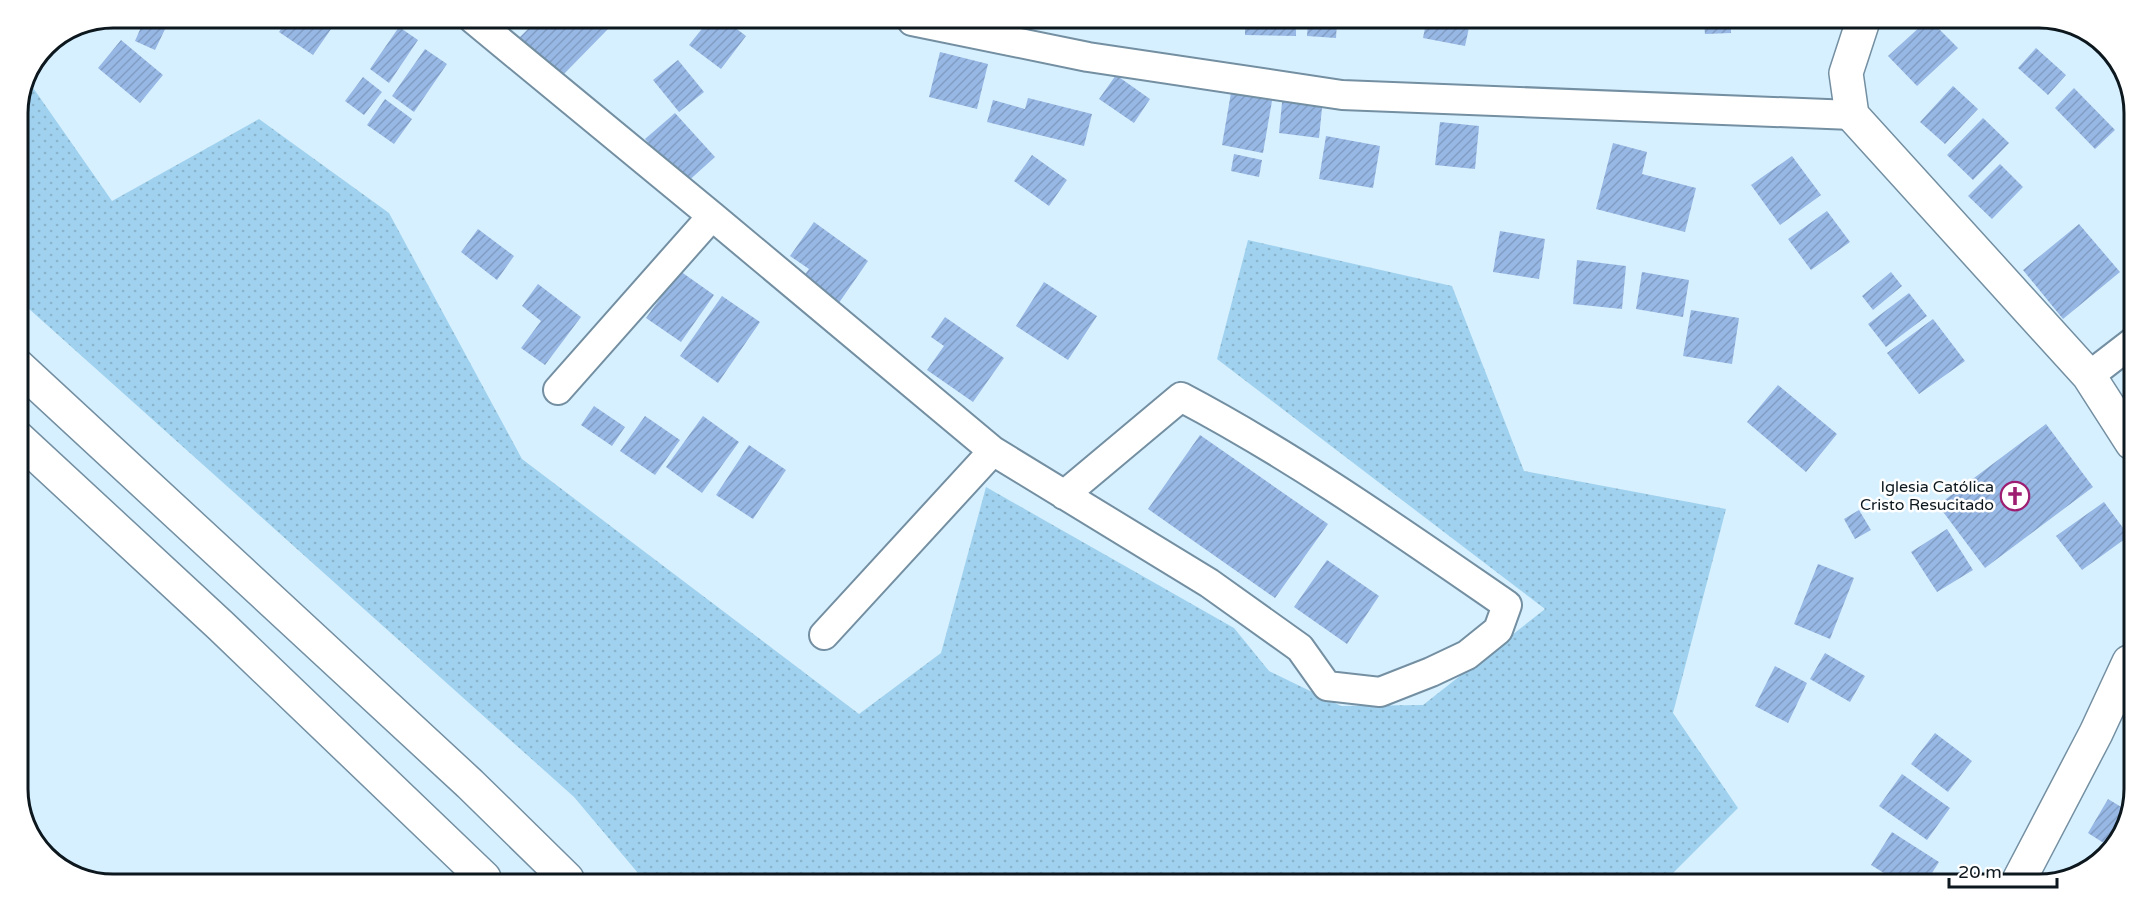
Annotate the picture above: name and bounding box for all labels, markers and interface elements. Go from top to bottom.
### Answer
place label: Iglesia Católica Cristo Resucitado [1860,477,1994,515]
church icon: Iglesia Católica Cristo Resucitado [1999,480,2031,512]
scale bar [1949,851,2057,889]
text: 20 m [1958,861,2002,883]

